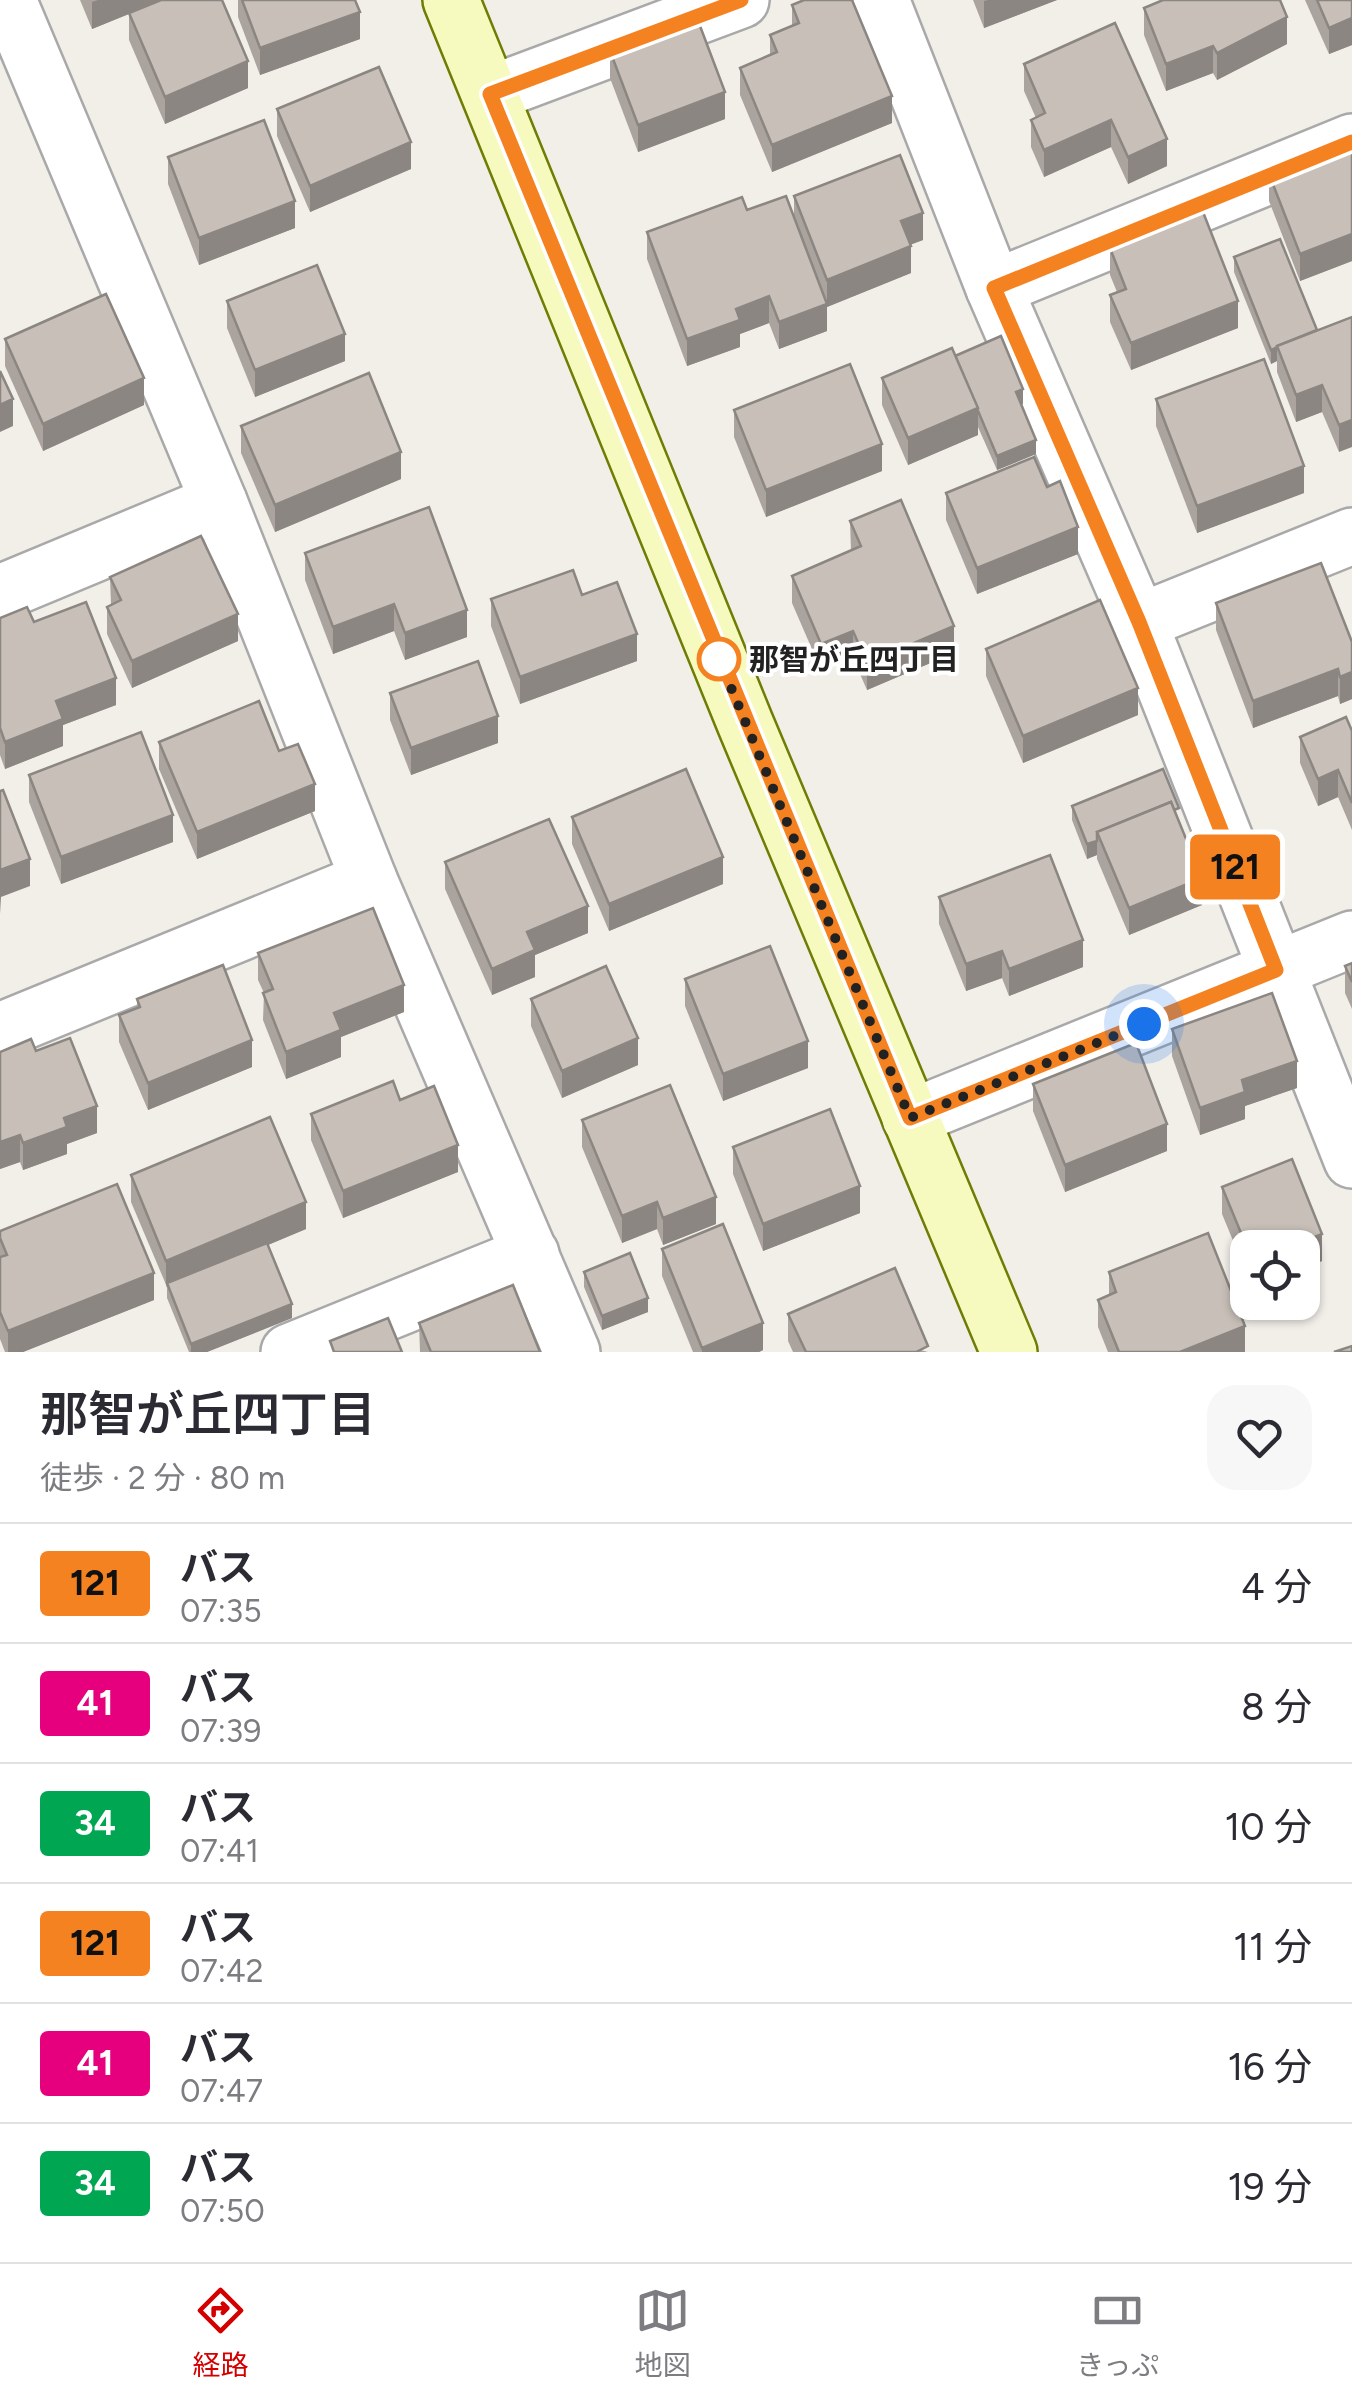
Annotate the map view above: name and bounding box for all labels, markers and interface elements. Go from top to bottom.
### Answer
marker: 那智が丘四丁目 [698,638,740,680]
place label: 那智が丘四丁目 [749,641,959,678]
line badge: 121 [1178,834,1292,900]
text: 121 [1210,846,1260,888]
your location [1119,999,1169,1049]
map controls [1230,1230,1320,1320]
button: locate [1230,1230,1320,1320]
text: 那智が丘四丁目 [40,1385,376,1443]
button: heart [1207,1385,1312,1490]
text: 徒歩 · 2 分 · 80 m [40,1459,285,1497]
text: バス [180,1545,256,1591]
text: 121 [70,1562,120,1604]
text: 4 分 [1241,1564,1312,1610]
text: 07:35 [180,1592,262,1630]
text: バス [180,1665,256,1711]
text: 41 [77,1682,113,1724]
text: 8 分 [1241,1684,1312,1730]
text: 07:39 [180,1712,261,1750]
text: バス [180,1785,256,1831]
text: 34 [74,1802,116,1844]
text: 10 分 [1225,1804,1312,1850]
text: 07:41 [180,1832,259,1870]
text: バス [180,1905,256,1951]
text: 121 [70,1922,120,1964]
text: 11 分 [1233,1924,1312,1970]
text: 07:42 [180,1952,264,1990]
text: バス [180,2025,256,2071]
text: 41 [77,2042,113,2084]
text: 16 分 [1227,2044,1312,2090]
text: 07:47 [180,2072,263,2110]
text: バス [180,2145,256,2191]
text: 34 [74,2162,116,2204]
text: 19 分 [1227,2164,1312,2210]
text: 07:50 [180,2192,265,2230]
tab: 経路 [193,2283,249,2383]
tab: 地図 [635,2283,691,2383]
tab: きっぷ [1076,2283,1159,2383]

